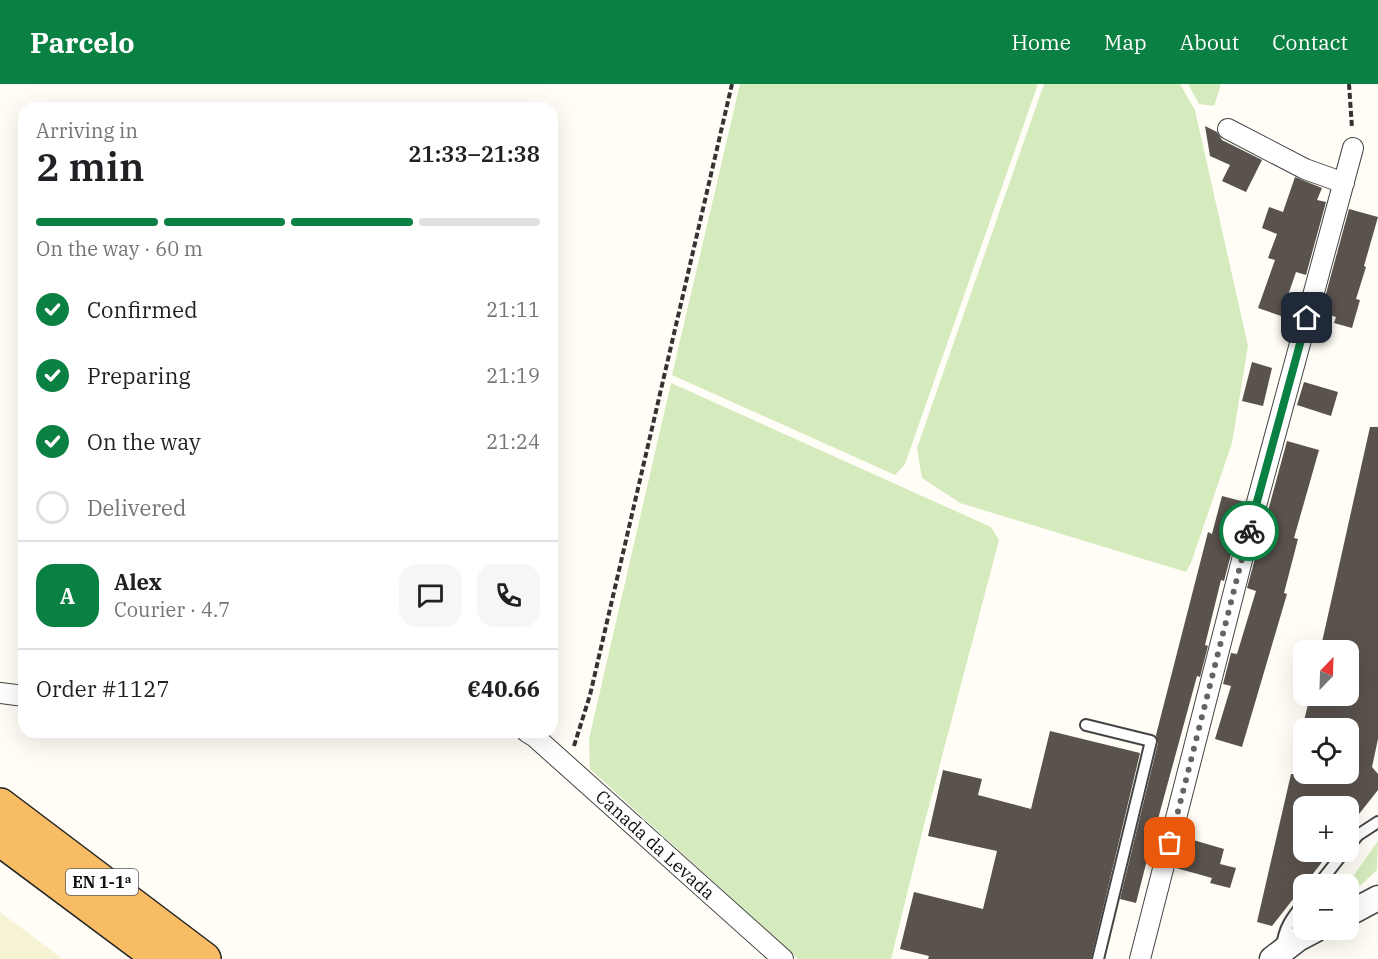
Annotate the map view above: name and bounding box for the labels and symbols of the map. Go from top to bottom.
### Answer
pin [1281,292,1332,343]
courier [1219,501,1279,561]
north arrow [1293,640,1359,706]
street label: Canada da Levada [591,785,720,904]
pin [1144,817,1195,868]
road number: EN 1-1ª [66,869,138,895]

